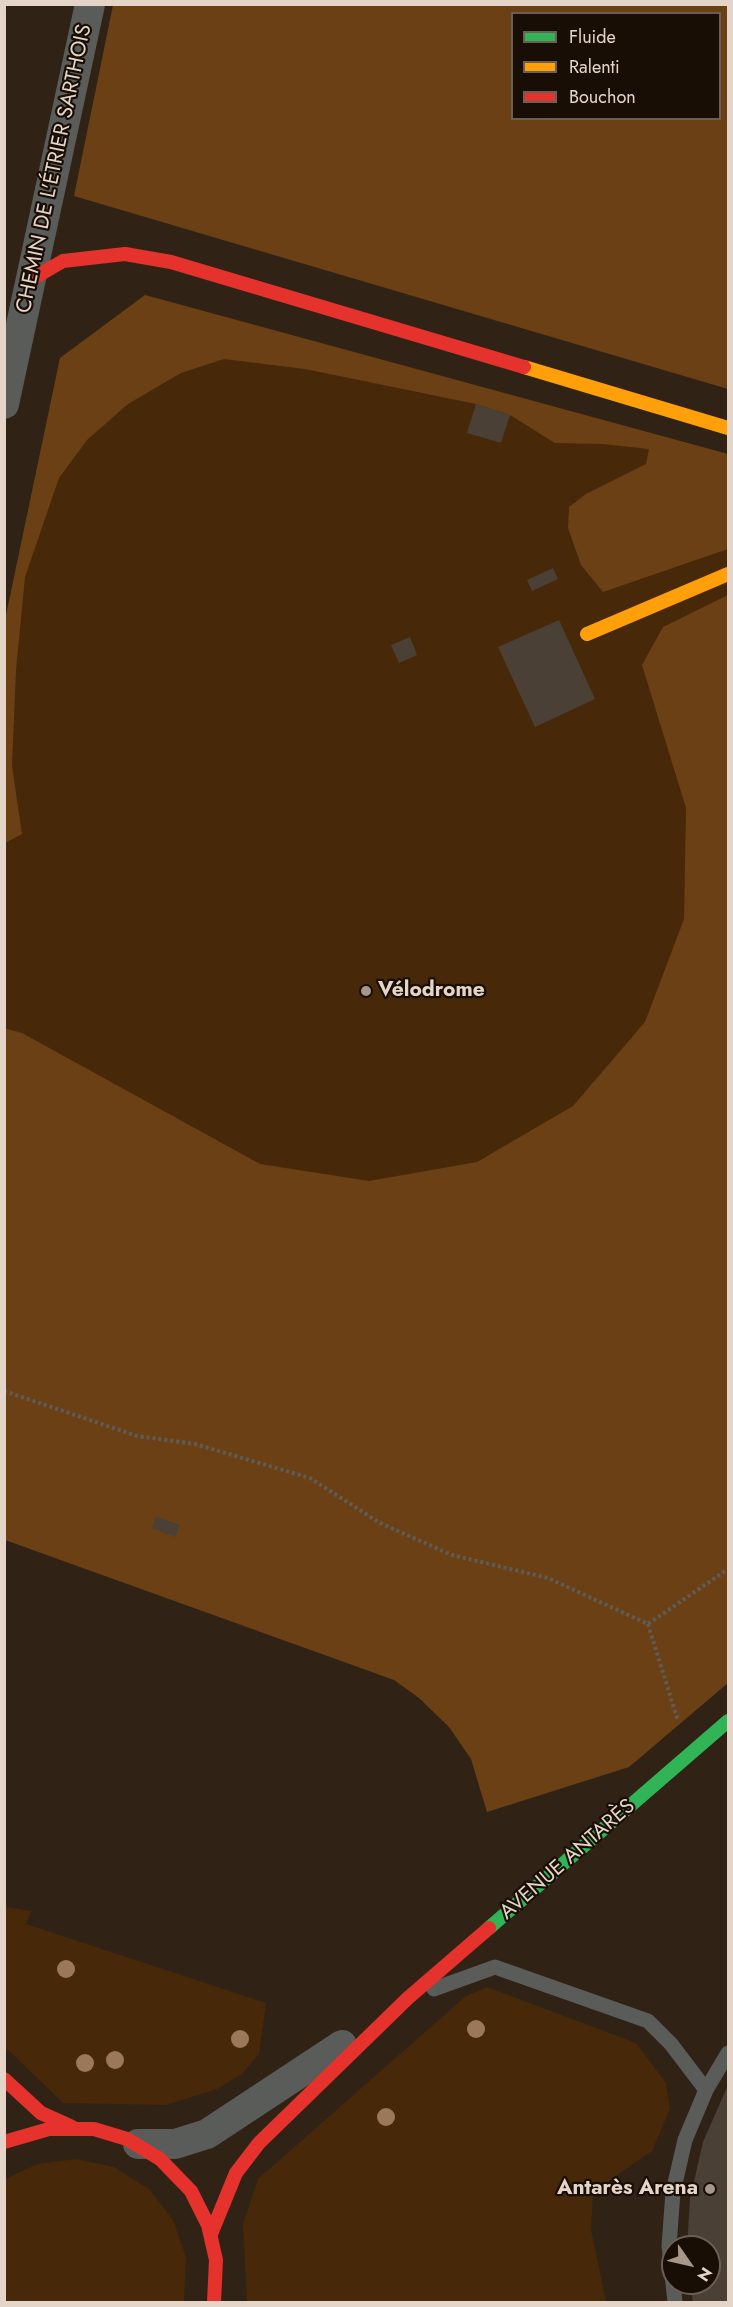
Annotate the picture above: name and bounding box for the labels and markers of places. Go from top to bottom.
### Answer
place label: Vélodrome [378,978,485,1004]
marker: Vélodrome [359,984,373,998]
place label: Antarès Arena [557,2176,698,2202]
marker: Antarès Arena [703,2182,717,2196]

